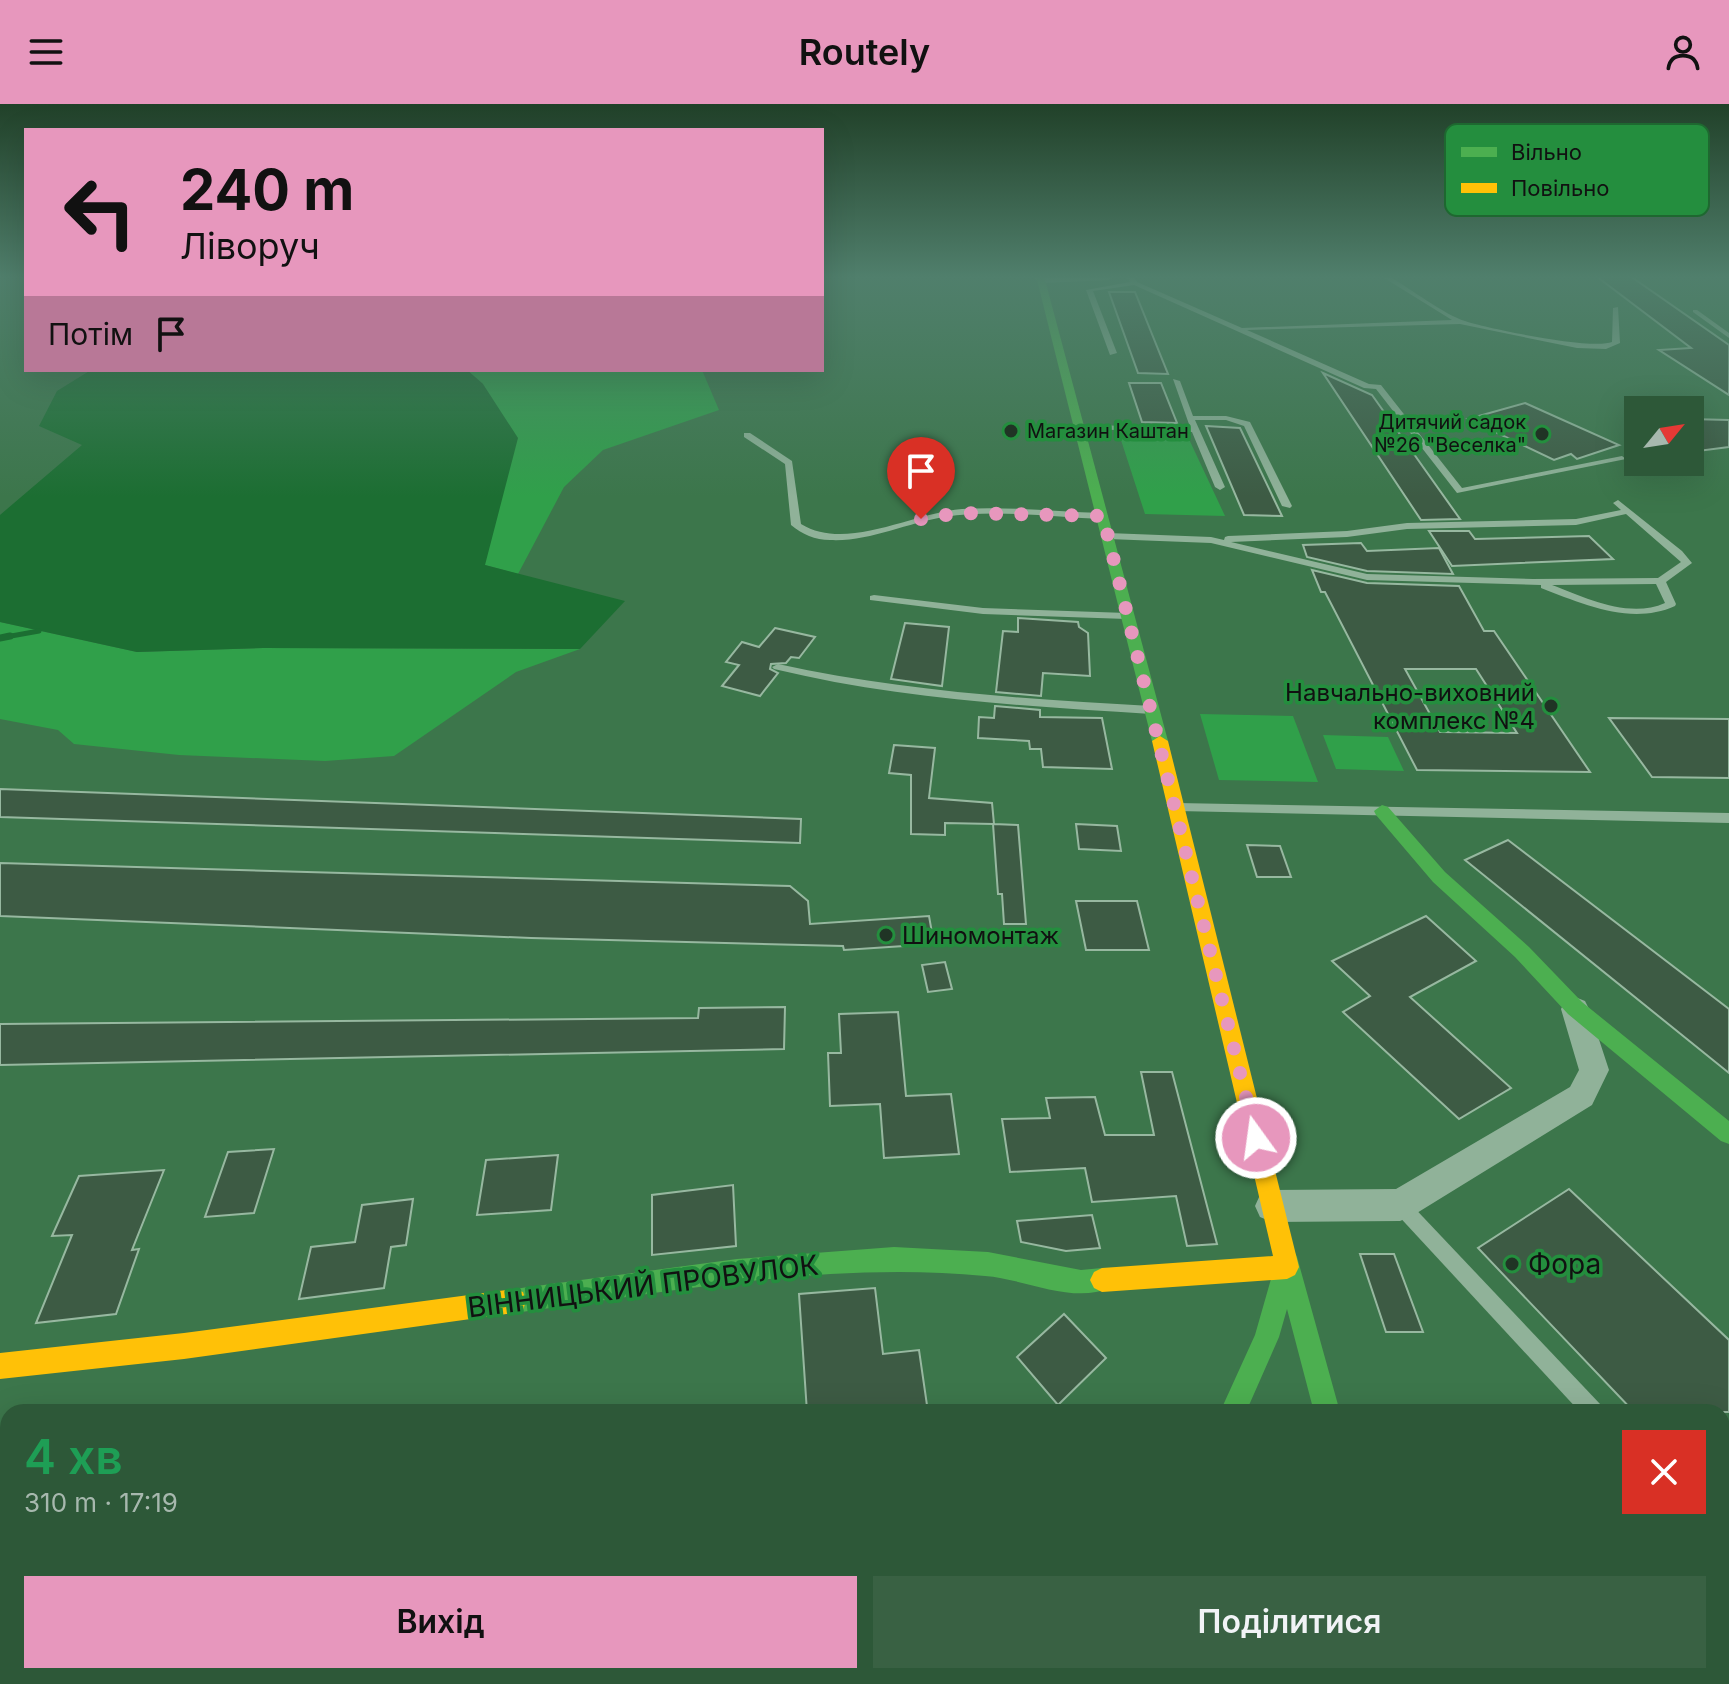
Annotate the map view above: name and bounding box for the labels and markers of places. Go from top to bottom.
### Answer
place label: Дитячий садок №26 "Веселка" [1374,410,1526,457]
place label: Магазин Каштан [1027,419,1189,443]
marker: Магазин Каштан [1002,422,1020,440]
marker: Дитячий садок №26 "Веселка" [1533,425,1551,443]
pin [887,437,955,519]
place label: Навчально-виховний комплекс №4 [1285,678,1535,735]
marker: Навчально-виховний комплекс №4 [1542,697,1560,715]
place label: Шиномонтаж [902,921,1059,950]
marker: Шиномонтаж [877,926,895,944]
place label: Фора [1528,1247,1601,1281]
marker: Фора [1503,1255,1521,1273]

